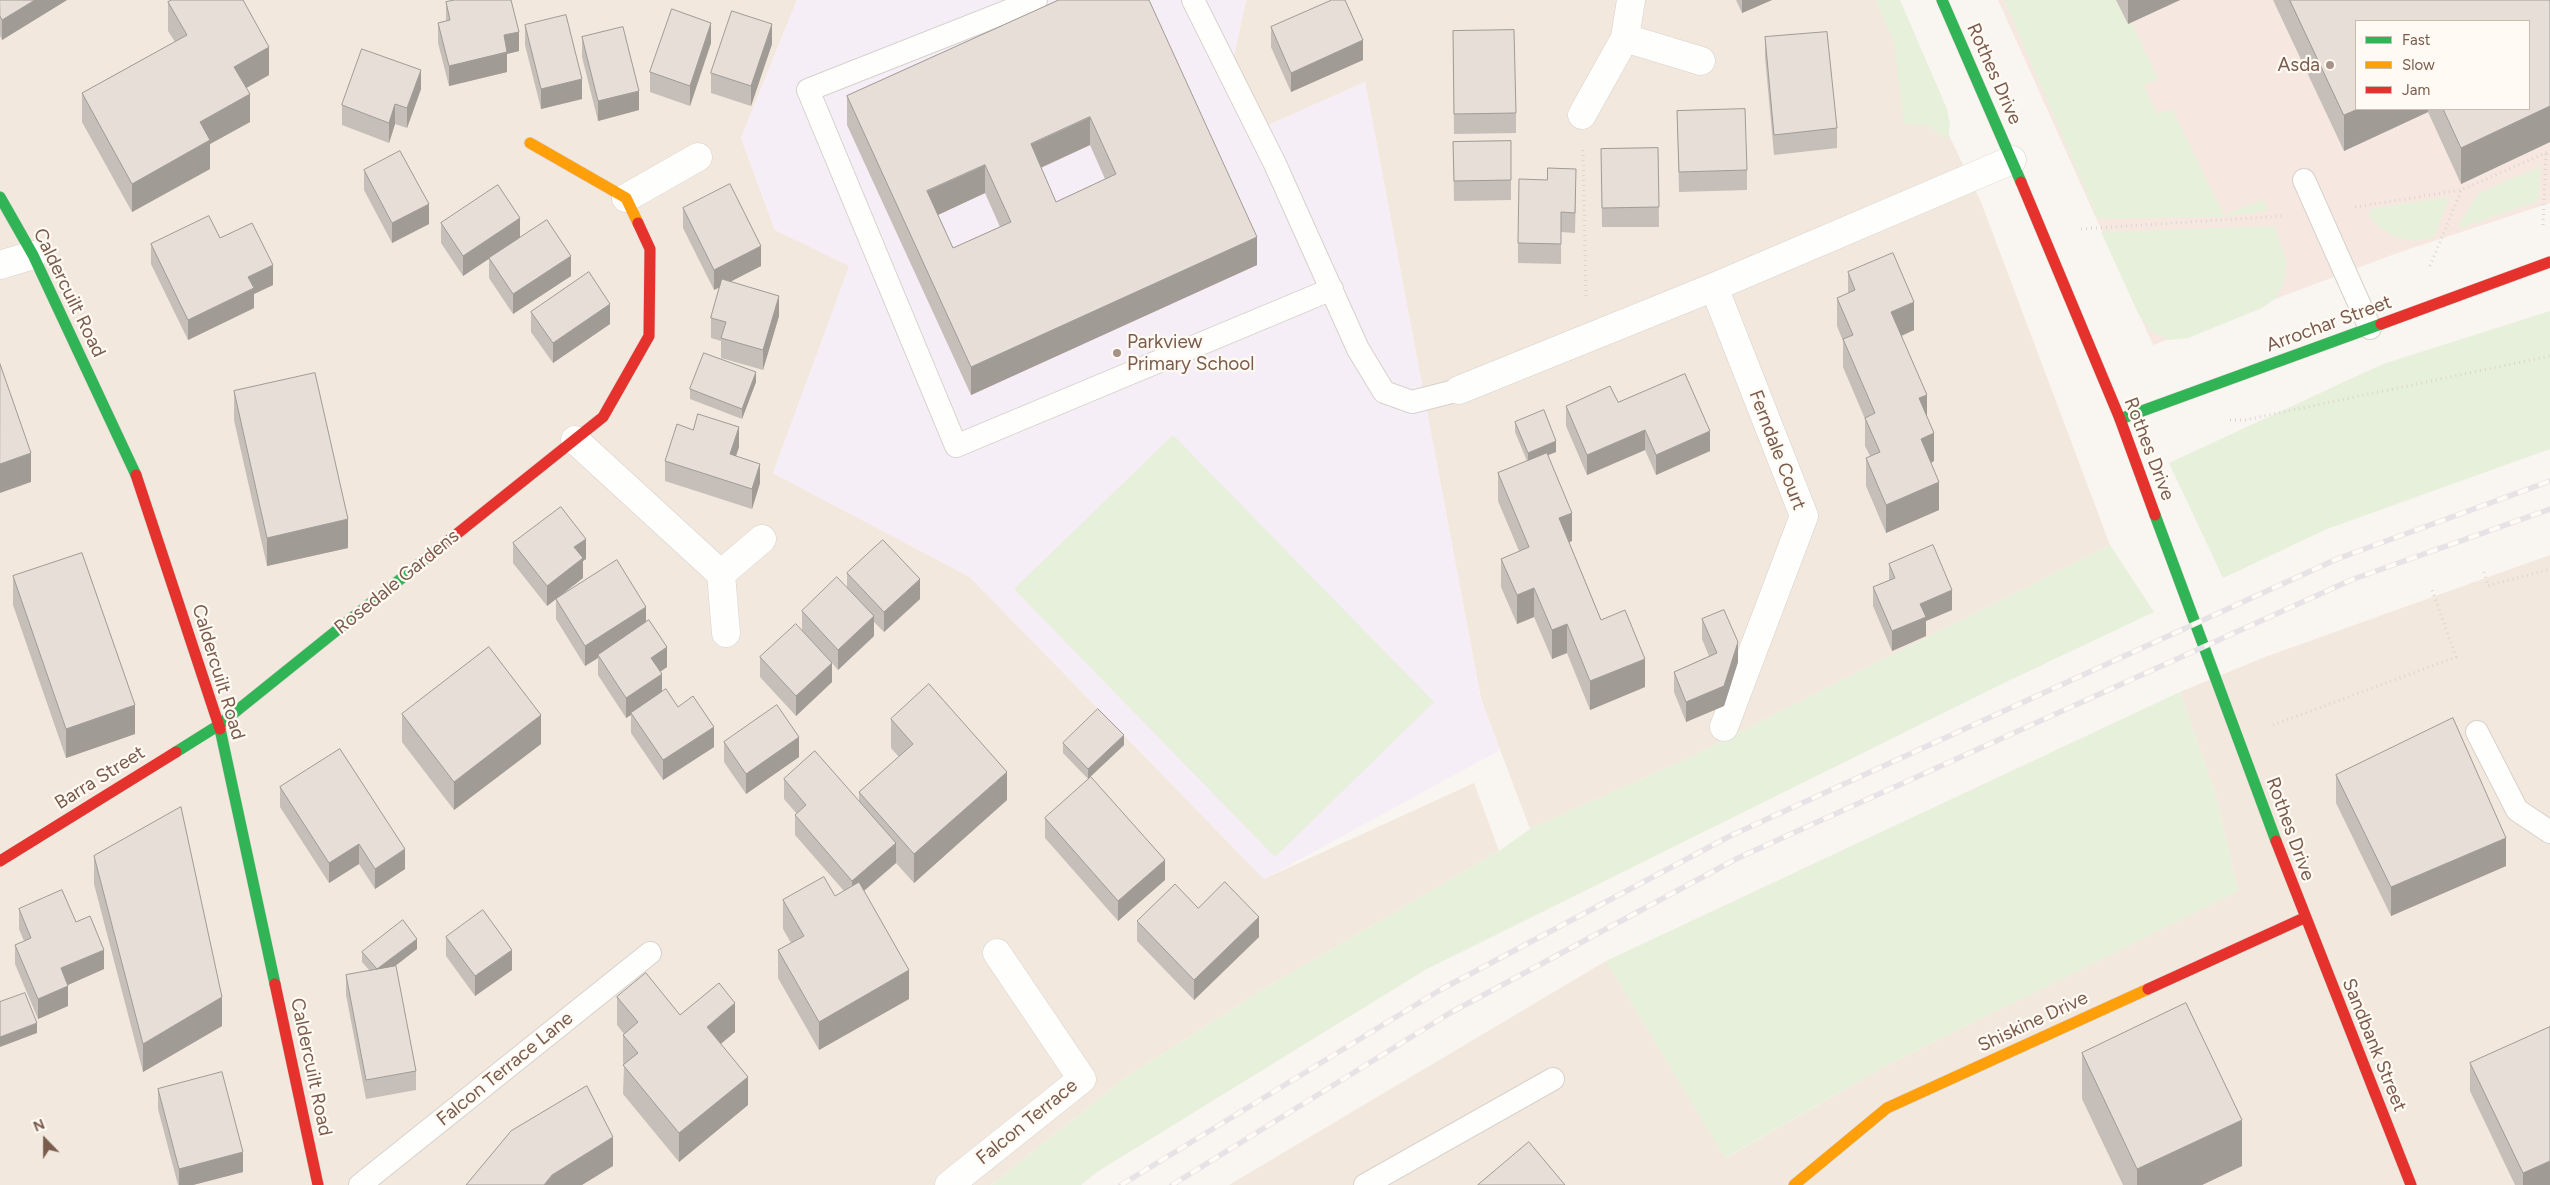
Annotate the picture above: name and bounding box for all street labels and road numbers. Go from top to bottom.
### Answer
street label: Rothes Drive [1962,20,2026,128]
street label: Caldercuilt Road [28,225,110,361]
street label: Arrochar Street [2263,291,2395,357]
street label: Ferndale Court [1744,387,1810,513]
street label: Rothes Drive [2119,394,2179,504]
street label: Rosedale Gardens [330,525,464,639]
street label: Caldercuilt Road [187,601,249,743]
street label: Barra Street [51,741,149,815]
street label: Rothes Drive [2261,774,2319,884]
street label: Sandbank Street [2337,975,2411,1115]
street label: Shiskine Drive [1974,987,2092,1057]
street label: Caldercuilt Road [285,996,337,1138]
street label: Falcon Terrace Lane [432,1007,578,1131]
street label: Falcon Terrace [972,1074,1082,1170]

